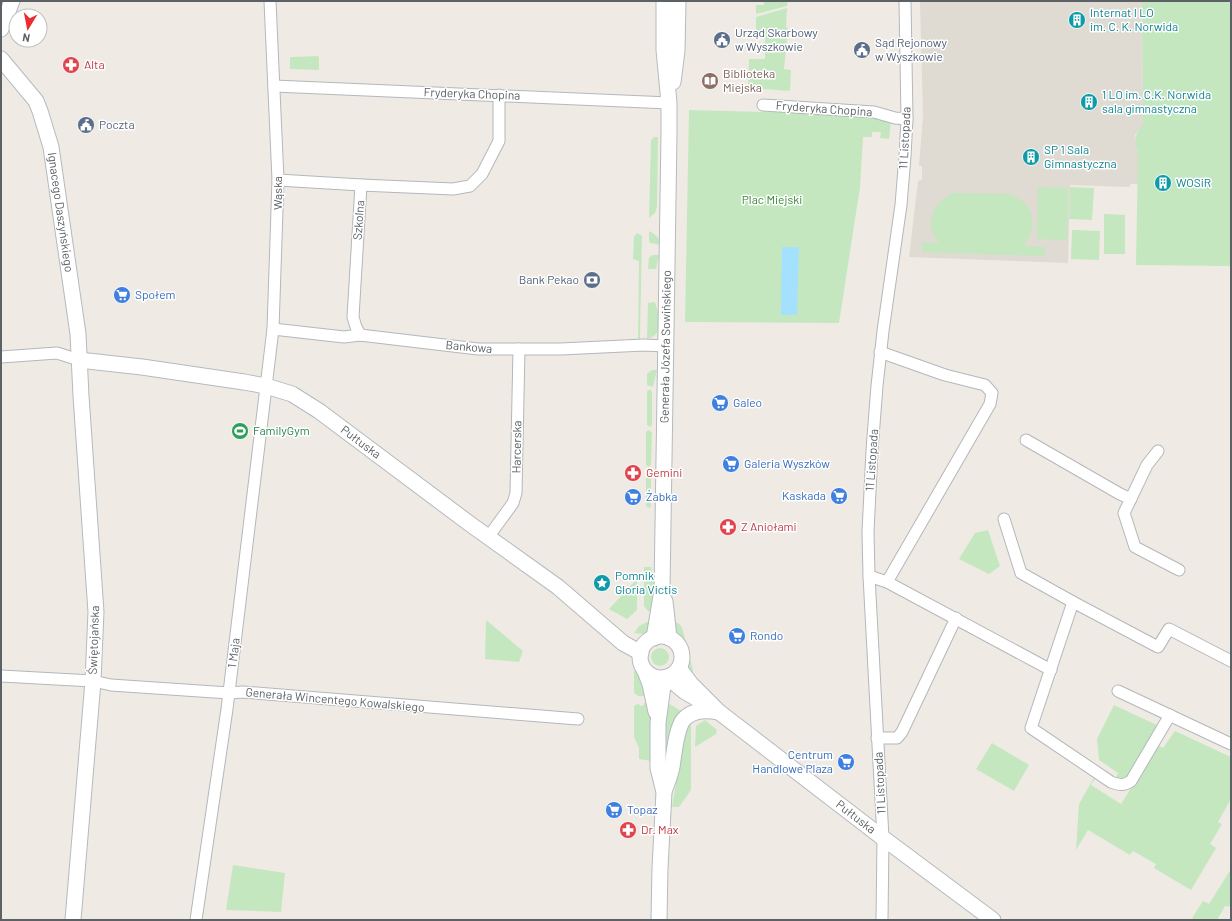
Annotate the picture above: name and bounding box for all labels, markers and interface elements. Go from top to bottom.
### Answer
place label: Internat I LO im. C. K. Norwida [1090,5,1178,33]
north arrow [8,8,48,48]
building icon: Internat I LO im. C. K. Norwida [1067,10,1087,30]
place label: Urząd Skarbowy w Wyszkowie [735,25,818,53]
public building icon: Urząd Skarbowy w Wyszkowie [712,30,732,50]
text: N [21,31,31,45]
place label: Sąd Rejonowy w Wyszkowie [875,35,947,63]
public building icon: Sąd Rejonowy w Wyszkowie [852,40,872,60]
pharmacy icon: Alta [61,55,81,75]
place label: Alta [84,57,105,71]
place label: Biblioteka Miejska [723,66,775,94]
library icon: Biblioteka Miejska [700,71,720,91]
street label: Fryderyka Chopina [423,84,521,102]
place label: 1 LO im. C.K. Norwida sala gimnastyczna [1102,87,1211,115]
building icon: 1 LO im. C.K. Norwida sala gimnastyczna [1079,92,1099,112]
street label: Fryderyka Chopina [775,98,873,118]
street label: 11 Listopada [895,106,913,170]
public building icon: Poczta [76,115,96,135]
place label: Poczta [99,117,135,131]
place label: SP 1 Sala Gimnastyczna [1044,142,1117,170]
building icon: SP 1 Sala Gimnastyczna [1021,147,1041,167]
street label: Ignacego Daszyńskiego [46,151,77,273]
building icon: WOSiR [1153,173,1173,193]
place label: WOSiR [1176,175,1211,189]
street label: Wąska [270,176,284,210]
park label: Plac Miejski [742,192,802,206]
street label: Szkolna [350,199,366,240]
bank icon: Bank Pekao [582,270,602,290]
street label: Generała Józefa Sowińskiego [657,270,673,423]
place label: Bank Pekao [519,272,579,286]
supermarket icon: Społem [112,285,132,305]
place label: Społem [135,287,176,301]
street label: Bankowa [445,337,493,355]
supermarket icon: Galeo [710,393,730,413]
place label: Galeo [733,395,762,409]
street label: Harcerska [509,420,523,474]
sports icon: FamilyGym [230,421,250,441]
street label: Pułtuska [339,422,384,461]
place label: FamilyGym [253,423,310,437]
street label: 11 Listopada [862,428,880,492]
supermarket icon: Galeria Wyszków [721,454,741,474]
place label: Galeria Wyszków [744,456,830,470]
pharmacy icon: Gemini [623,463,643,483]
place label: Gemini [646,465,682,479]
supermarket icon: Kaskada [829,486,849,506]
supermarket icon: Żabka [623,487,643,507]
place label: Kaskada [782,488,826,502]
place label: Żabka [646,489,677,503]
pharmacy icon: Z Aniołami [718,517,738,537]
place label: Z Aniołami [741,519,797,533]
place label: Pomnik Gloria Victis [615,568,677,596]
place icon: Pomnik Gloria Victis [592,573,612,593]
street label: Świętojańska [85,605,101,675]
supermarket icon: Rondo [727,626,747,646]
place label: Rondo [750,628,783,642]
street label: 1 Maja [224,637,242,669]
street label: Generała Wincentego Kowalskiego [245,684,425,714]
place label: Centrum Handlowe Plaza [752,747,833,775]
street label: 11 Listopada [870,751,888,815]
supermarket icon: Centrum Handlowe Plaza [836,752,856,772]
street label: Pułtuska [834,797,879,836]
supermarket icon: Topaz [604,800,624,820]
place label: Topaz [627,802,658,816]
pharmacy icon: Dr. Max [618,820,638,840]
place label: Dr. Max [641,822,679,836]

